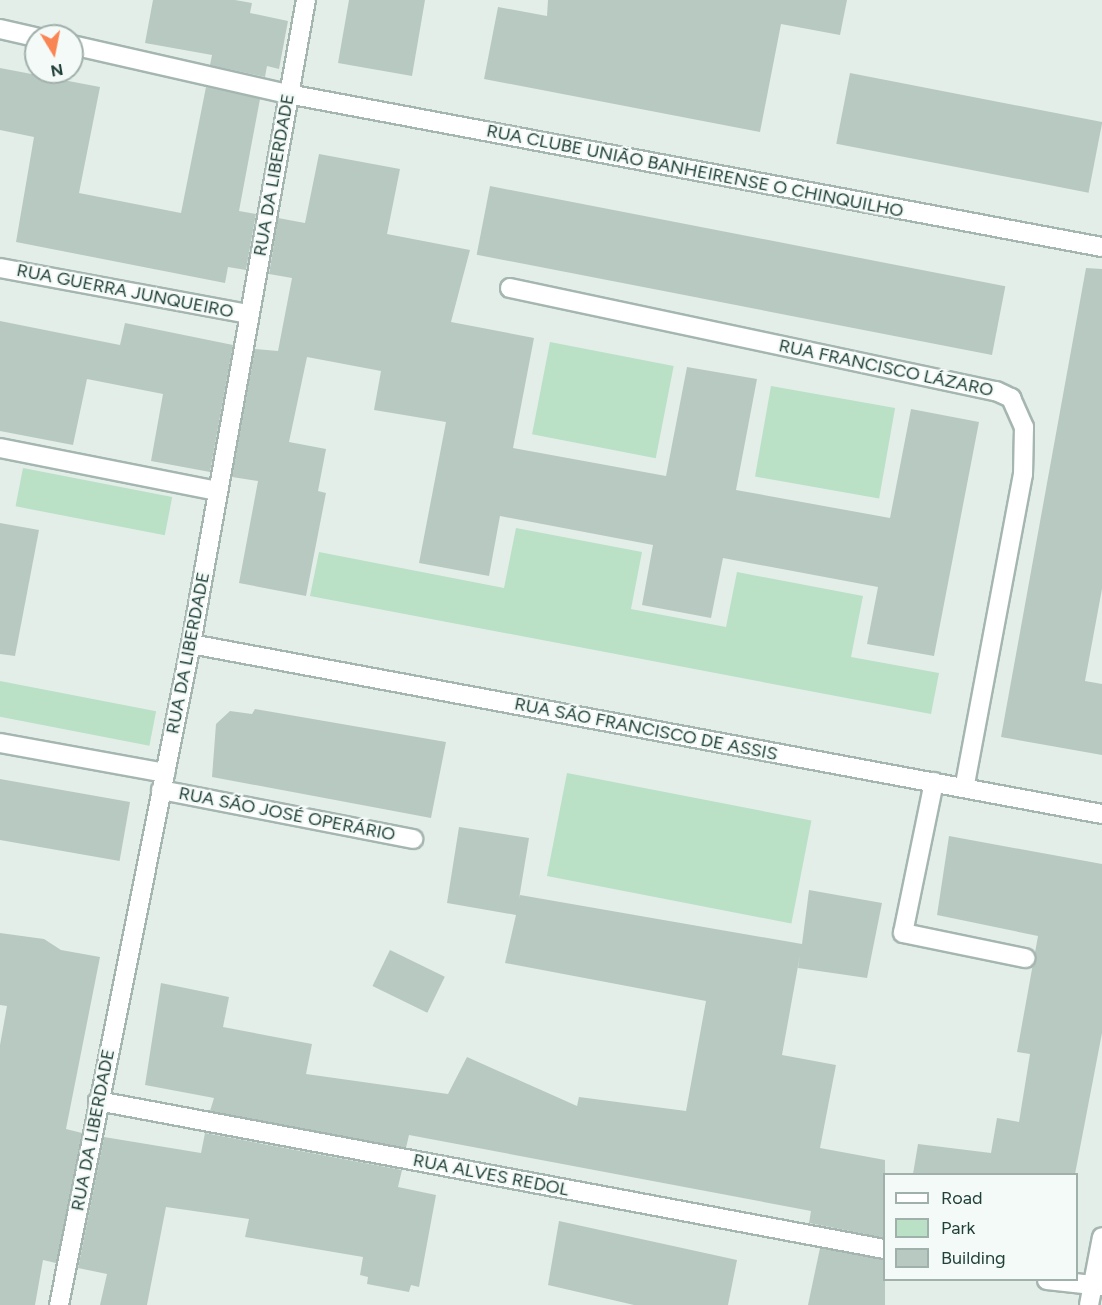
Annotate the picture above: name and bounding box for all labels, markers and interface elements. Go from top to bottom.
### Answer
north arrow [24,24,84,84]
text: N [49,60,65,81]
street label: RUA DA LIBERDADE [249,92,299,258]
street label: RUA CLUBE UNIÃO BANHEIRENSE O CHINQUILHO [485,120,905,222]
street label: RUA GUERRA JUNQUEIRO [15,259,235,323]
street label: RUA FRANCISCO LÁZARO [777,335,995,401]
street label: RUA DA LIBERDADE [162,570,214,736]
street label: RUA SÃO FRANCISCO DE ASSIS [513,693,779,765]
street label: RUA SÃO JOSÉ OPERÁRIO [177,782,397,846]
street label: RUA DA LIBERDADE [67,1047,119,1213]
street label: RUA ALVES REDOL [411,1149,571,1201]
legend [883,1173,1078,1281]
text: Road [941,1187,982,1209]
text: Park [941,1217,975,1239]
text: Building [941,1247,1006,1269]

